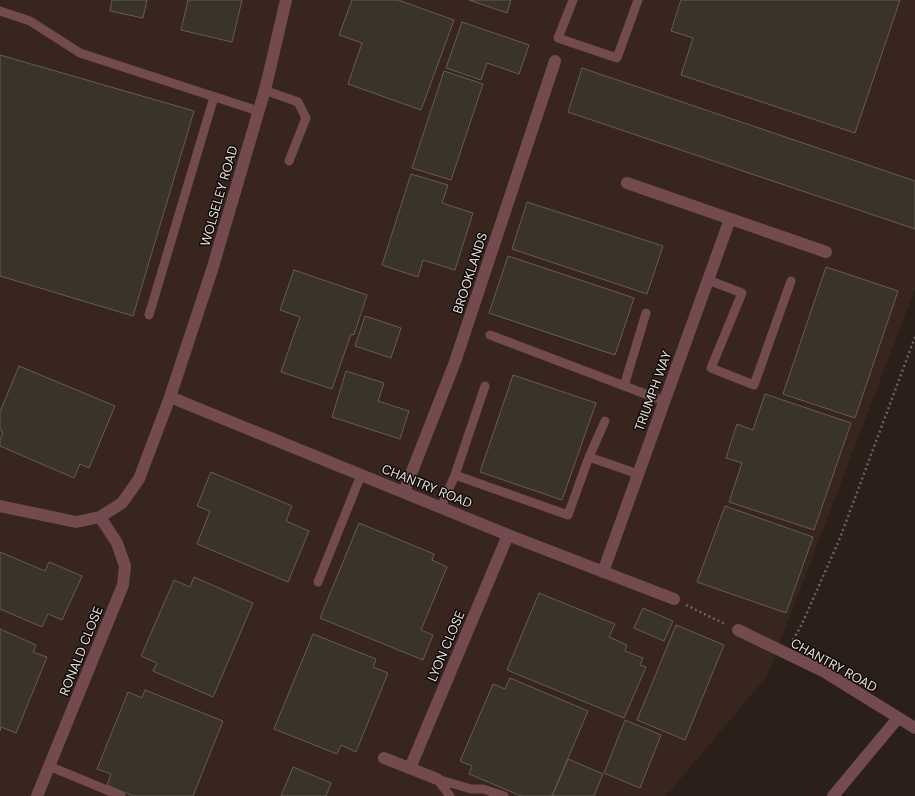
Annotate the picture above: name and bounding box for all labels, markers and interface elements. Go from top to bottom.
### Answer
street label: WOLSELEY ROAD [197,144,241,248]
street label: BROOKLANDS [449,230,491,316]
street label: TRIUMPH WAY [631,348,676,433]
street label: CHANTRY ROAD [379,460,475,512]
street label: RONALD CLOSE [55,604,107,698]
street label: LYON CLOSE [423,608,469,684]
street label: CHANTRY ROAD [788,634,880,696]

